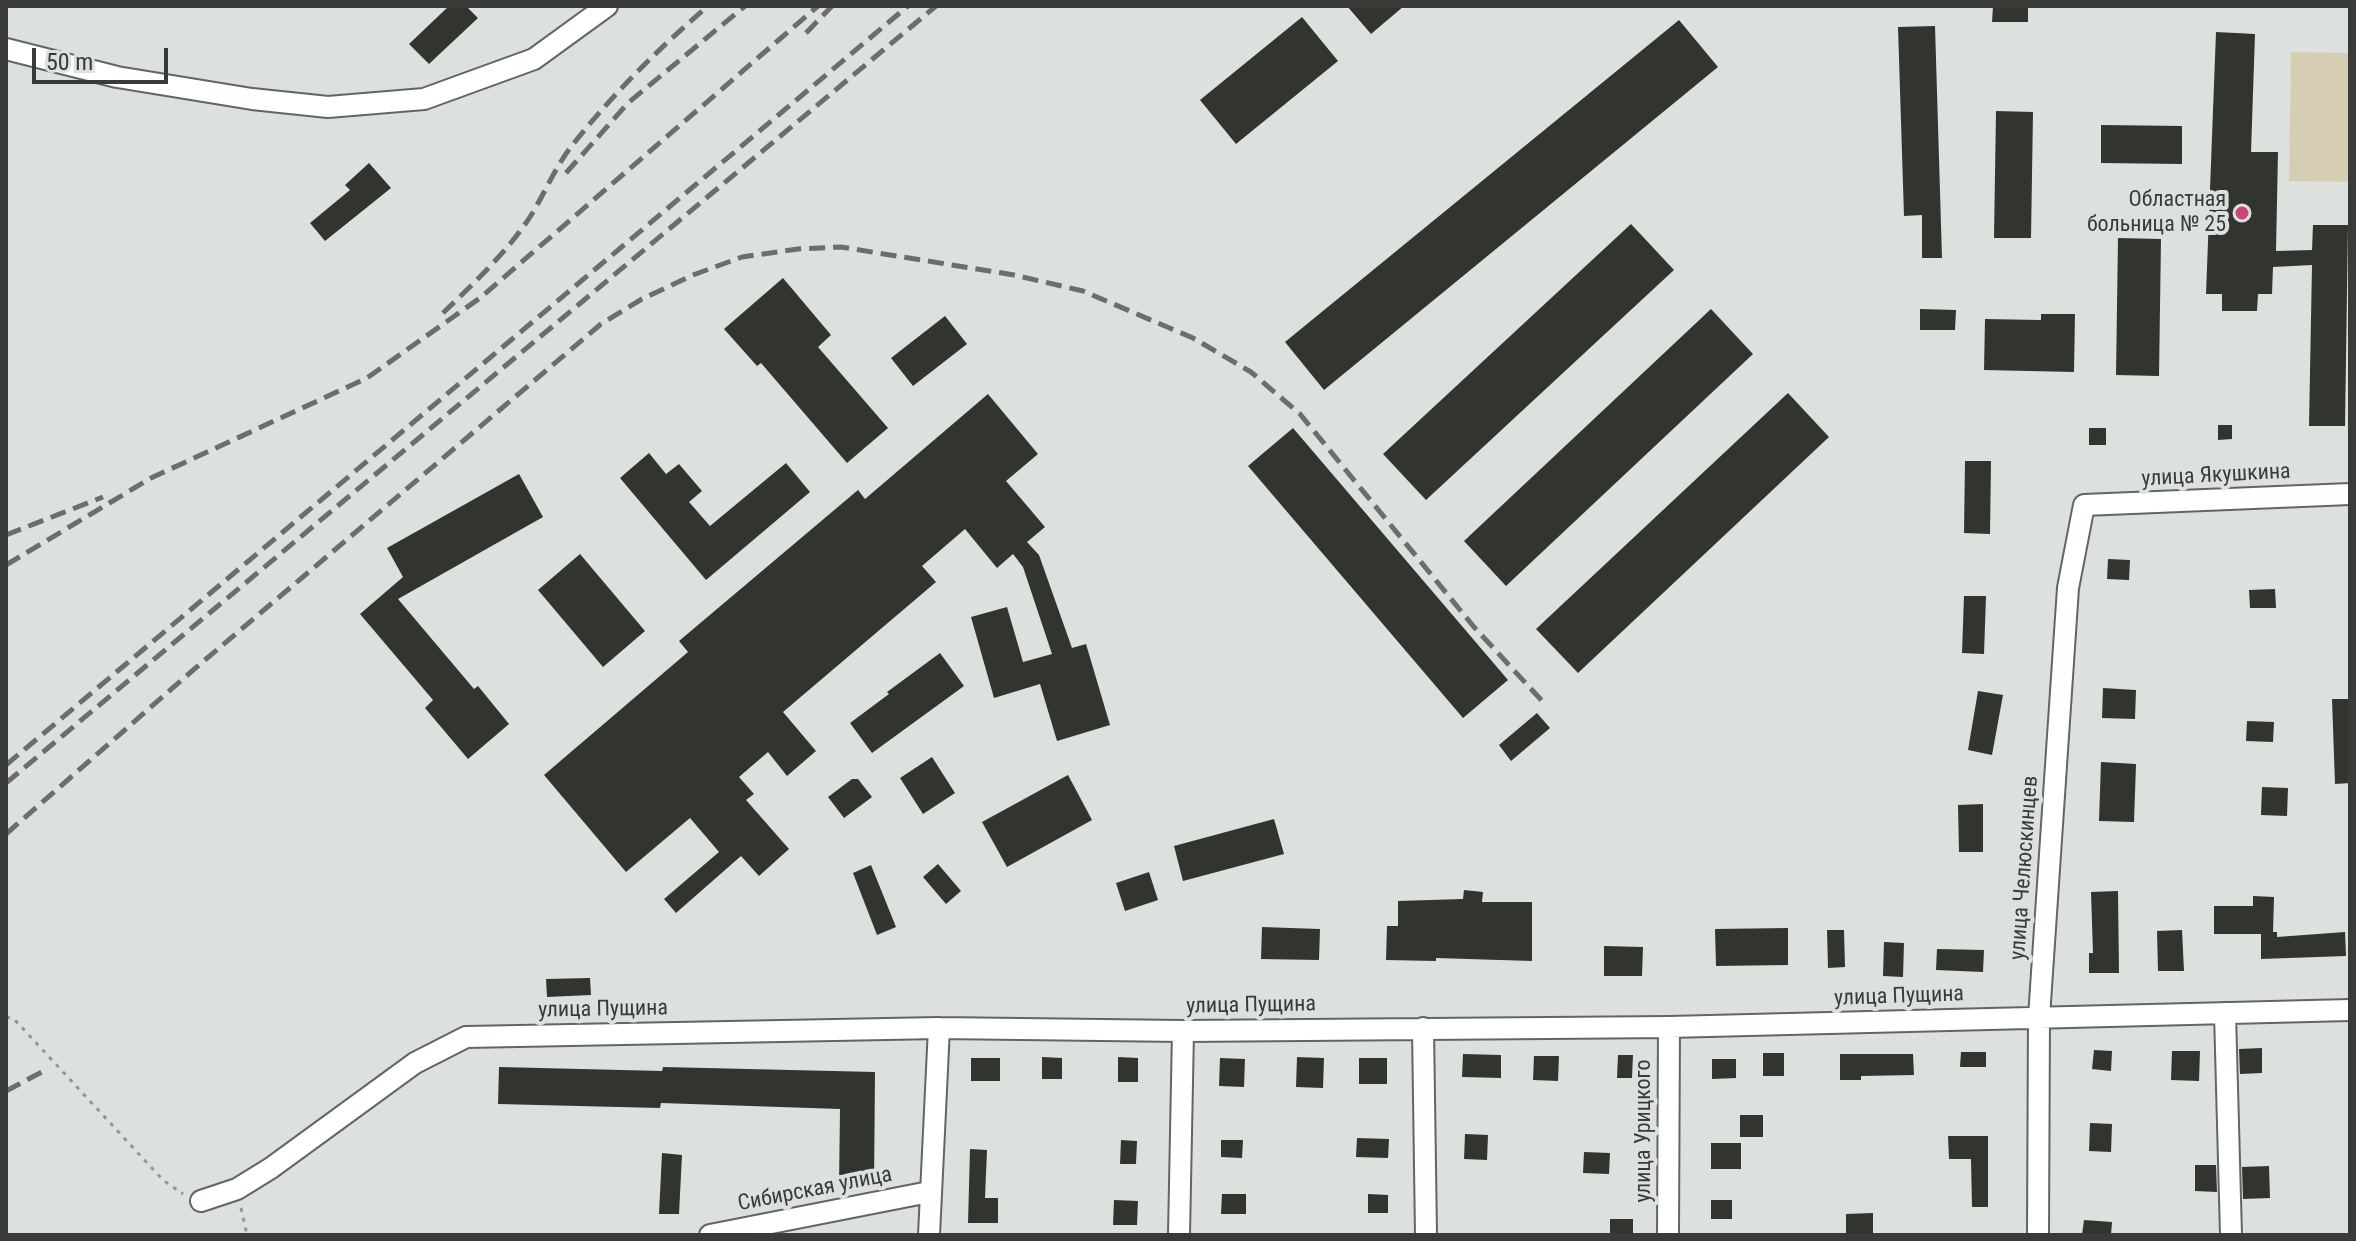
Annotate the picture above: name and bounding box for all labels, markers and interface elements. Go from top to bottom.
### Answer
scale bar [36,32,172,82]
text: 50 m [46,48,93,76]
place label: Областная больница № 25 [2087,187,2226,238]
marker: Областная больница № 25 [2233,204,2251,222]
street label: улица Якушкина [2141,459,2291,493]
street label: улица Челюскинцев [2005,775,2045,961]
street label: улица Пущина [1834,982,1964,1012]
street label: улица Пущина [1186,992,1316,1020]
street label: улица Пущина [538,996,668,1024]
street label: улица Урицкого [1631,1059,1657,1203]
street label: Сибирская улица [736,1162,894,1218]

